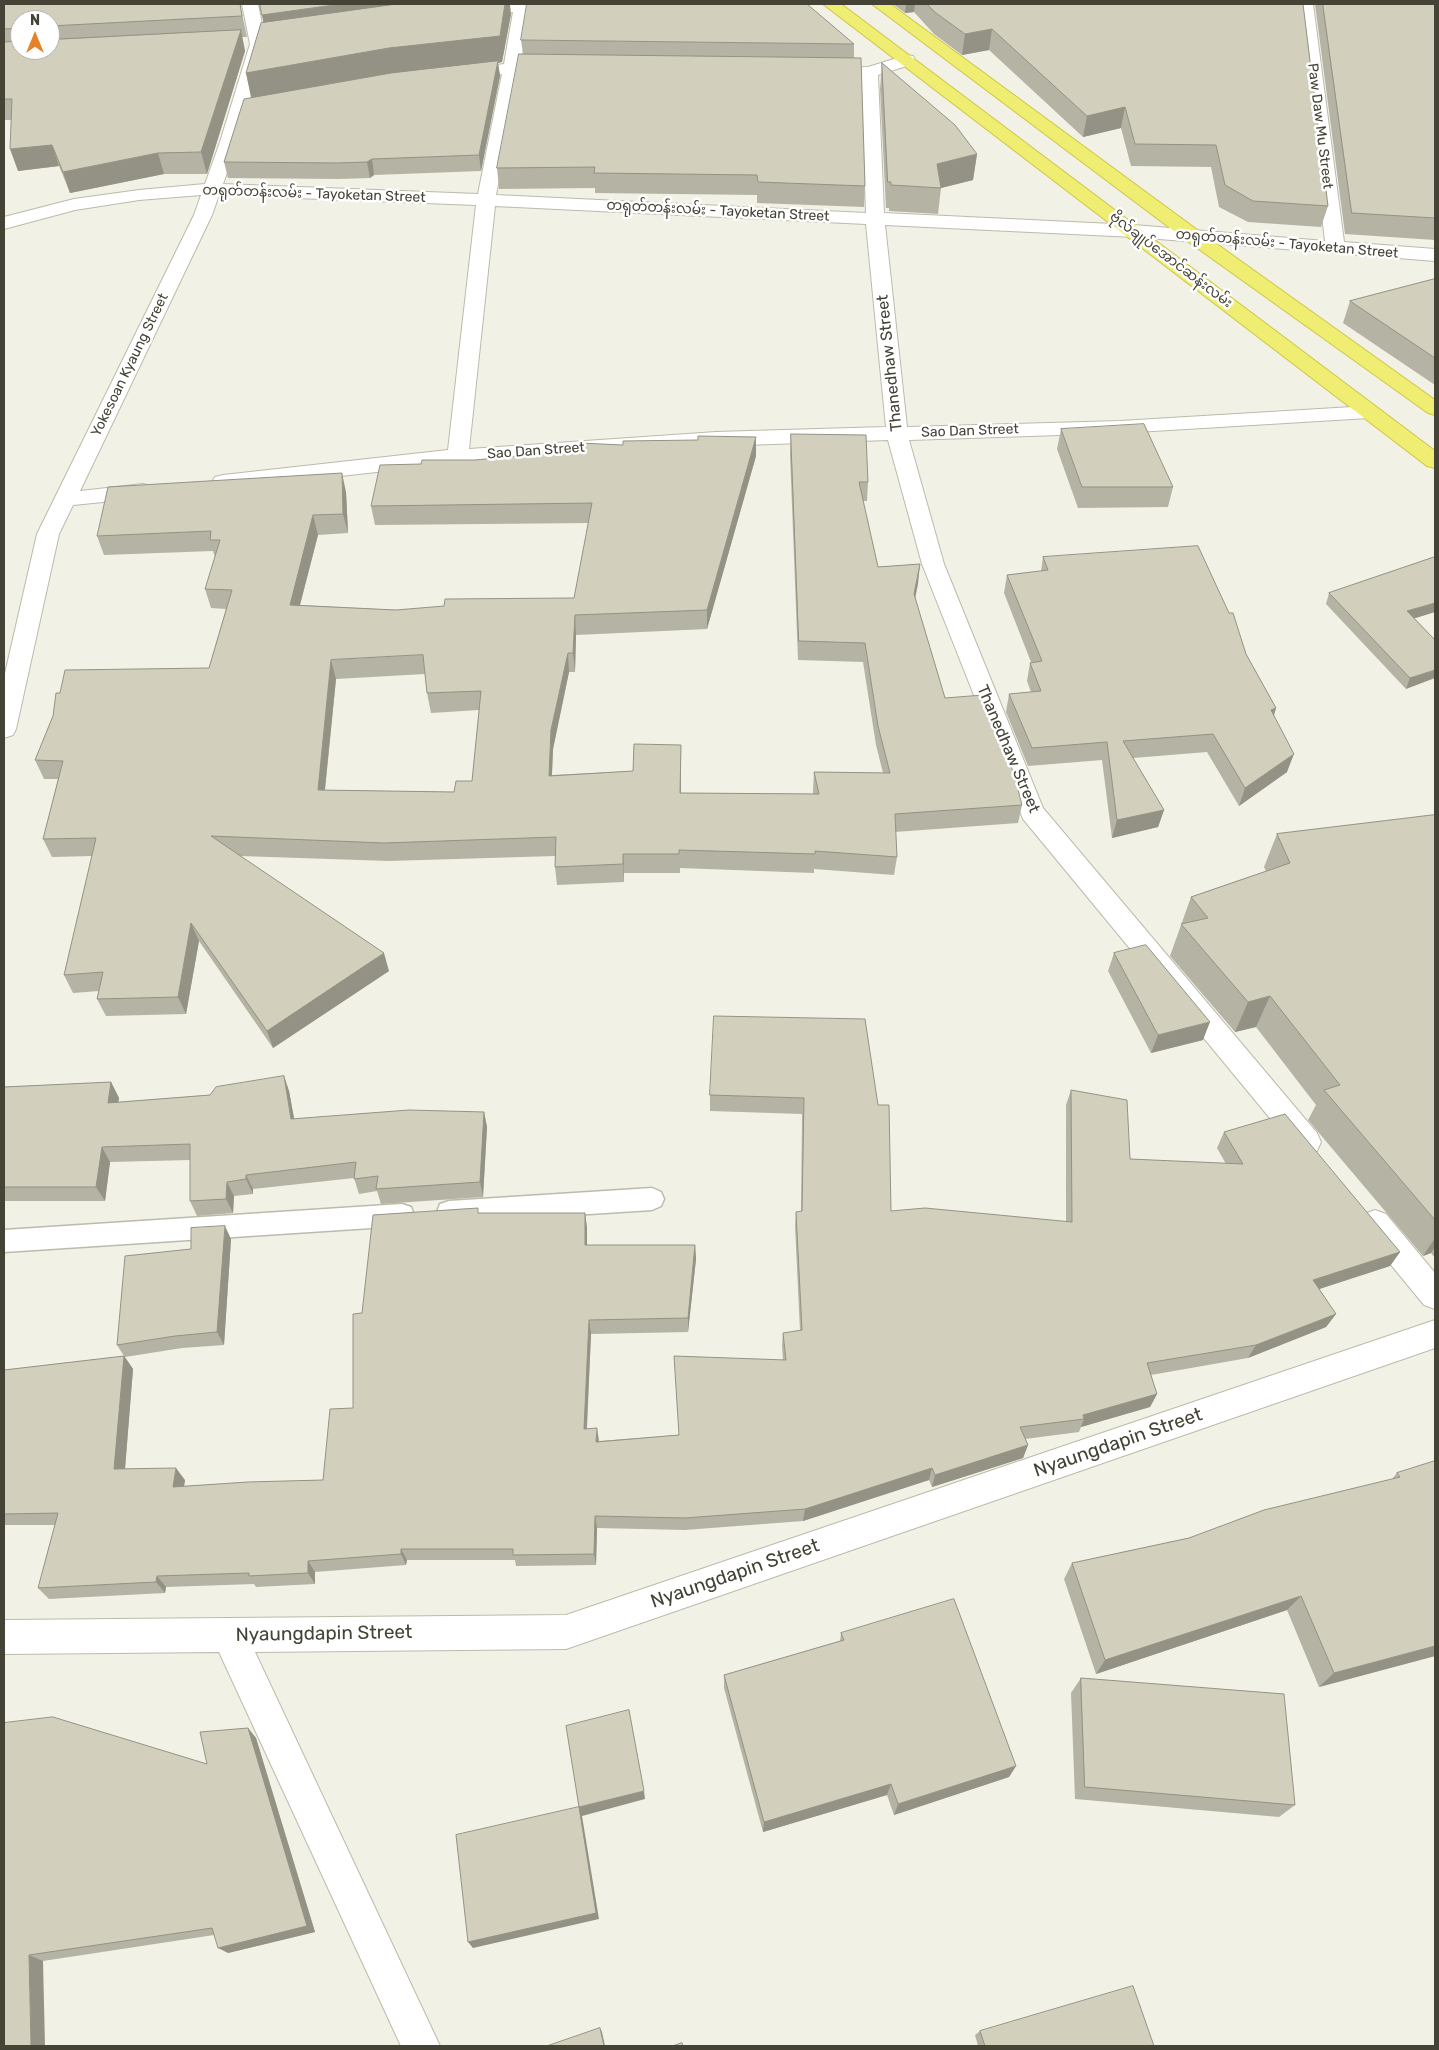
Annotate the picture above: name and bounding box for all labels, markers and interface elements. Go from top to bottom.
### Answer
north arrow [10,10,60,60]
text: N [30,12,40,29]
street label: Paw Daw Mu Street [1304,62,1336,190]
street label: တရုတ်တန်းလမ်း - Tayoketan Street [202,182,426,206]
street label: တရုတ်တန်းလမ်း - Tayoketan Street [606,197,830,225]
street label: ဗိုလ်ချုပ်အောင်ဆန်းလမ်း [1106,208,1236,312]
street label: တရုတ်တန်းလမ်း - Tayoketan Street [1175,226,1399,262]
street label: Yokesoan Kyaung Street [88,291,172,439]
street label: Thanedhaw Street [873,294,907,432]
street label: Sao Dan Street [921,421,1019,441]
street label: Sao Dan Street [487,439,585,463]
street label: Thanedhaw Street [972,682,1044,816]
street label: Nyaungdapin Street [1031,1403,1205,1483]
street label: Nyaungdapin Street [648,1534,822,1614]
street label: Nyaungdapin Street [235,1621,413,1647]

